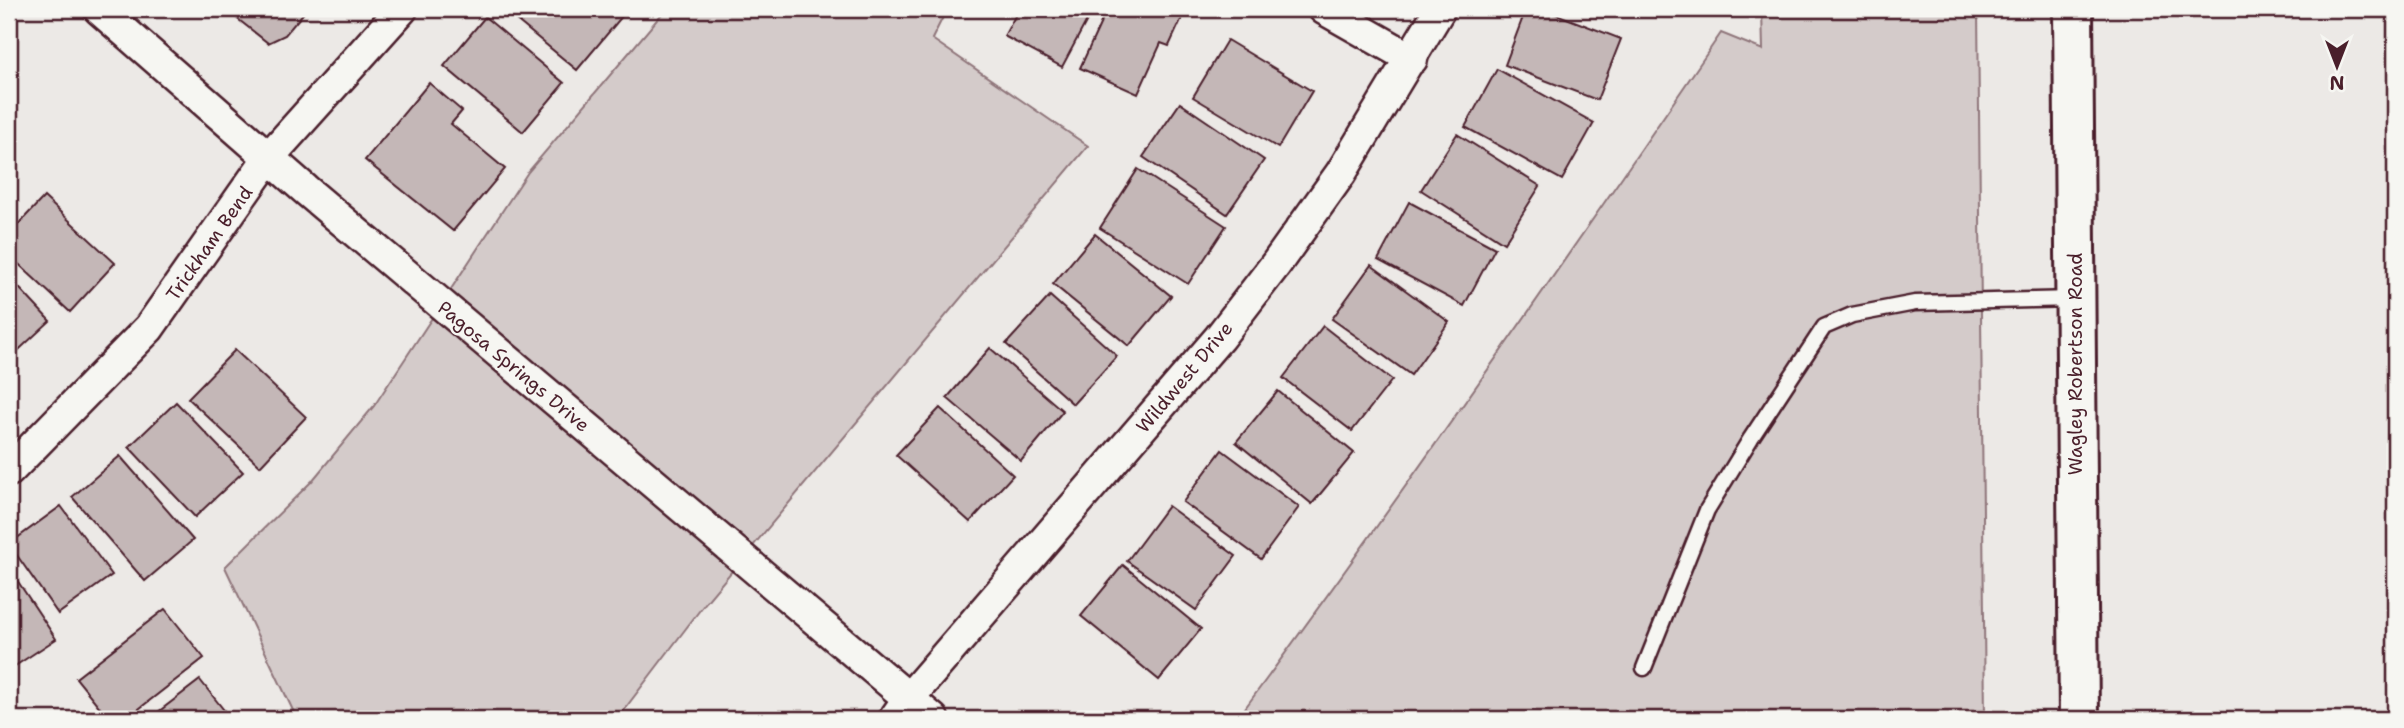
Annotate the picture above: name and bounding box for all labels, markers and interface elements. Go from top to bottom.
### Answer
north arrow [2302,32,2372,102]
text: N [2329,70,2345,95]
street label: Trickham Bend [161,181,258,306]
street label: Wagley Robertson Road [2063,253,2088,475]
street label: Pagosa Springs Drive [432,295,595,437]
street label: Wildwest Drive [1130,316,1238,438]

